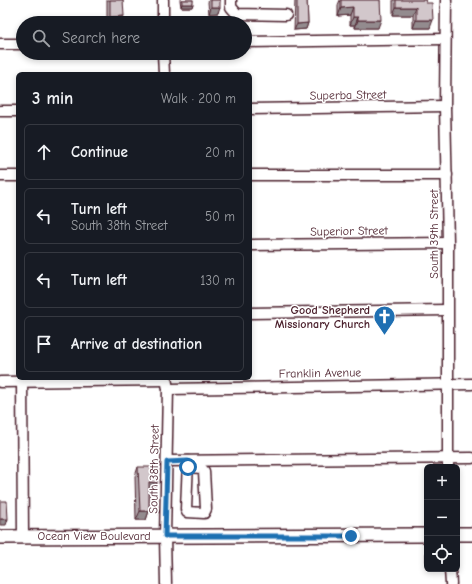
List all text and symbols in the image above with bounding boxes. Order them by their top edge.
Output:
search box [16,16,252,60]
icon: search [30,27,52,49]
text: Search here [62,29,140,47]
street label: Superba Street [310,87,387,103]
text: 3 min [32,89,73,108]
text: Walk · 200 m [161,91,236,106]
icon: ahead [33,141,55,163]
text: Continue [71,143,128,161]
text: 20 m [205,145,235,160]
street label: South 39th Street [427,189,441,279]
text: Turn left [71,200,127,218]
icon: left [33,205,55,227]
text: 50 m [205,209,235,224]
text: South 38th Street [71,218,168,233]
street label: Superior Street [310,223,389,239]
icon: left [33,269,55,291]
text: Turn left [71,271,127,289]
text: 130 m [200,273,235,288]
place label: Good Shepherd Missionary Church [275,303,370,331]
church icon: Good Shepherd Missionary Church [372,304,398,337]
icon: arrive [33,333,55,355]
text: Arrive at destination [71,335,202,353]
street label: Franklin Avenue [279,365,361,381]
street label: South 38th Street [146,424,162,514]
route start [179,458,197,476]
map controls [424,464,460,572]
button: + [424,464,460,500]
button: − [424,500,460,536]
route end [342,527,360,545]
street label: Ocean View Boulevard [38,529,151,543]
button: locate [424,536,460,572]

